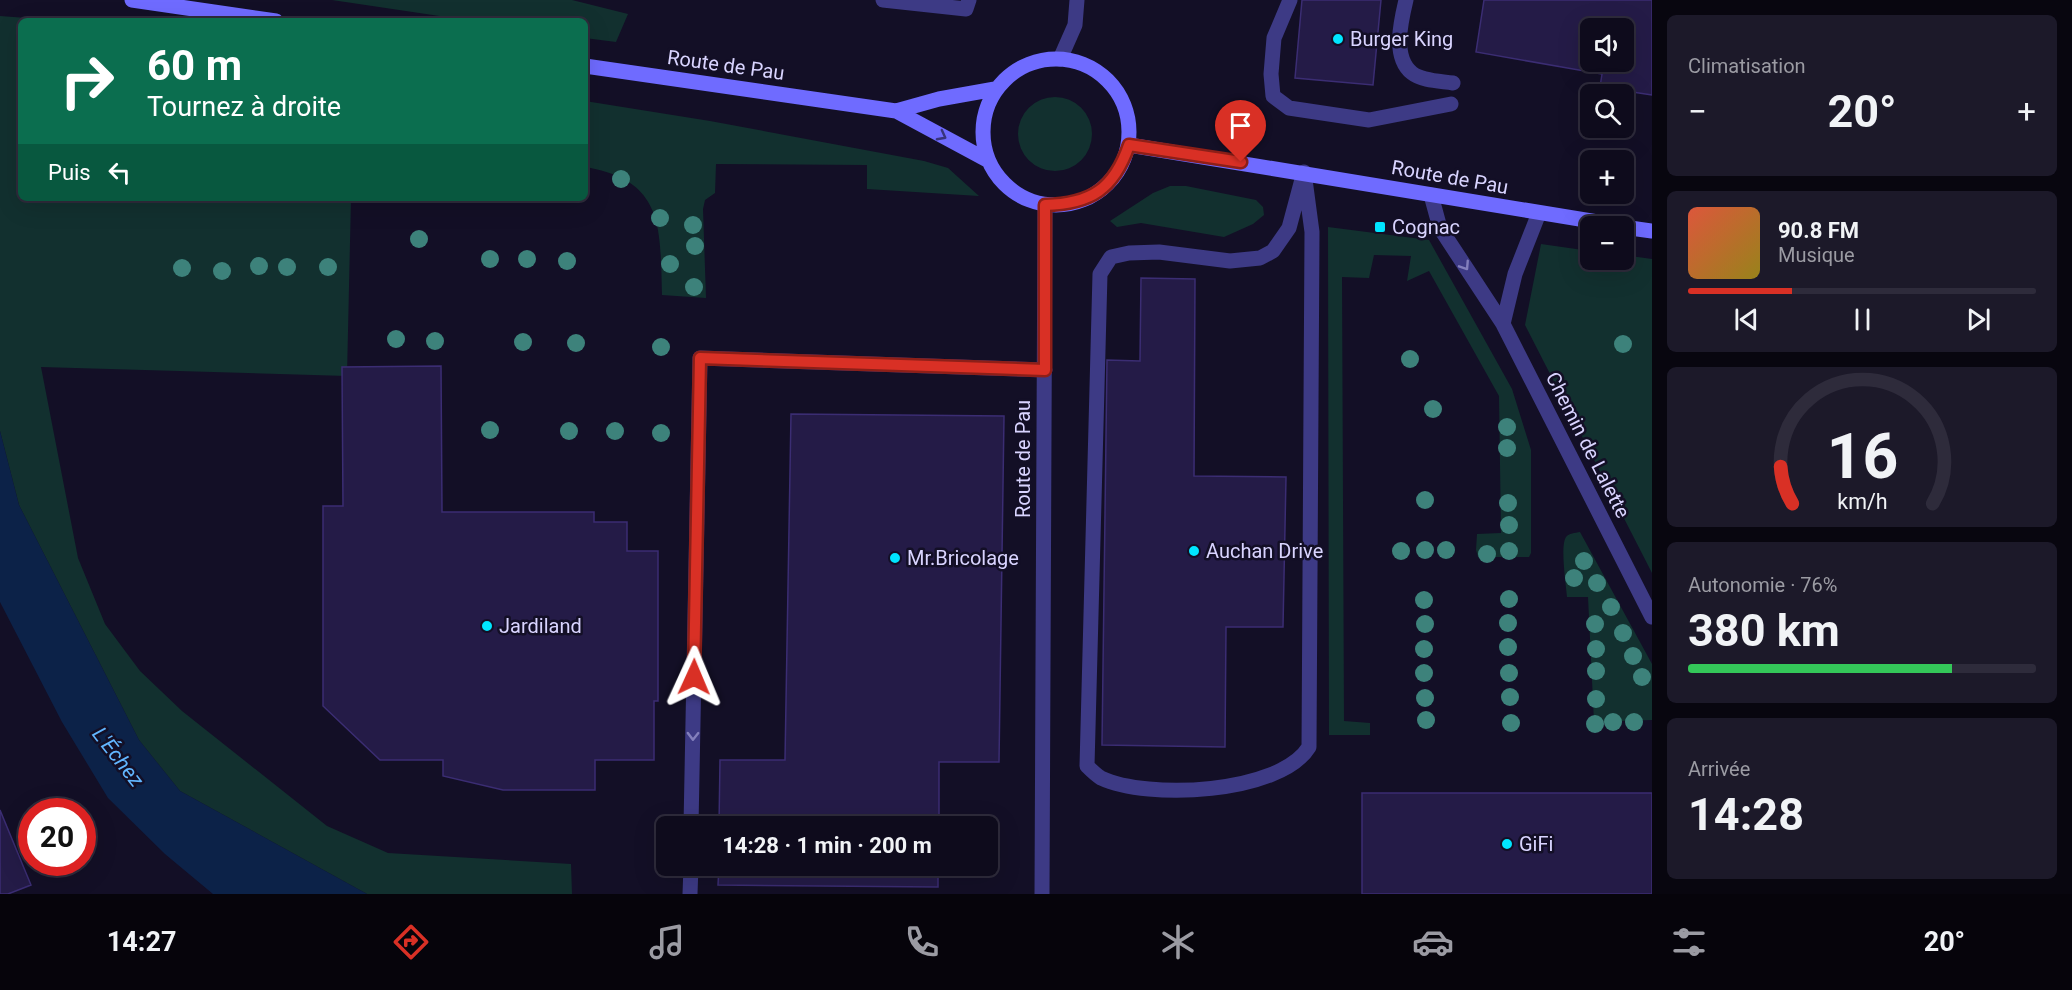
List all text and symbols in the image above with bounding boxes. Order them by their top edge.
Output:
map controls [1580,18,1634,270]
button: sound [1580,18,1634,72]
place label: Burger King [1350,27,1453,51]
marker: Burger King [1331,32,1345,46]
text: 60 m [147,41,242,90]
icon: right [48,42,126,120]
street label: Route de Pau [666,45,786,85]
text: Climatisation [1688,54,1806,78]
button: search [1580,84,1634,138]
text: 20° [1827,85,1897,138]
text: Tournez à droite [147,91,341,123]
text: − [1688,92,1707,131]
text: + [2017,92,2036,131]
pin [1215,100,1266,162]
icon: arrive [1224,109,1257,142]
one-way arrow [935,129,946,140]
button: + [1580,150,1634,204]
street label: Route de Pau [1390,155,1510,199]
icon: left [103,156,136,189]
text: Puis [48,160,91,185]
place label: Cognac [1392,215,1460,239]
button: − [1580,216,1634,270]
text: 90.8 FM [1778,218,1859,243]
marker: Cognac [1373,220,1387,234]
text: Musique [1778,243,1855,267]
one-way arrow [1457,260,1468,271]
icon: previous [1730,303,1763,336]
icon: pause [1846,303,1879,336]
icon: next [1962,303,1995,336]
street label: Chemin de Lalette [1541,368,1635,522]
street label: Route de Pau [1011,400,1035,518]
text: 16 [1826,420,1898,493]
text: km/h [1837,489,1887,514]
place label: Auchan Drive [1206,539,1323,563]
marker: Auchan Drive [1187,544,1201,558]
place label: Mr.Bricolage [907,546,1019,570]
marker: Mr.Bricolage [888,551,902,565]
text: Autonomie · 76% [1688,573,1837,597]
text: 380 km [1688,604,1840,657]
place label: Jardiland [499,614,582,638]
marker: Jardiland [480,619,494,633]
position arrow [662,645,726,709]
water label: L'Échez [87,723,149,791]
one-way arrow [687,731,699,740]
text: Arrivée [1688,757,1750,781]
text: 14:28 [1688,788,1804,841]
speed limit sign: 20 [18,798,96,876]
place label: GiFi [1519,832,1553,856]
text: 14:28 · 1 min · 200 m [722,833,932,858]
marker: GiFi [1500,837,1514,851]
icon: directions [390,921,432,963]
icon: music [646,921,688,963]
icon: phone [901,921,943,963]
icon: climate [1157,921,1199,963]
icon: car [1412,921,1454,963]
icon: filters [1668,921,1710,963]
text: 14:27 [107,926,176,958]
text: 20° [1924,926,1965,958]

